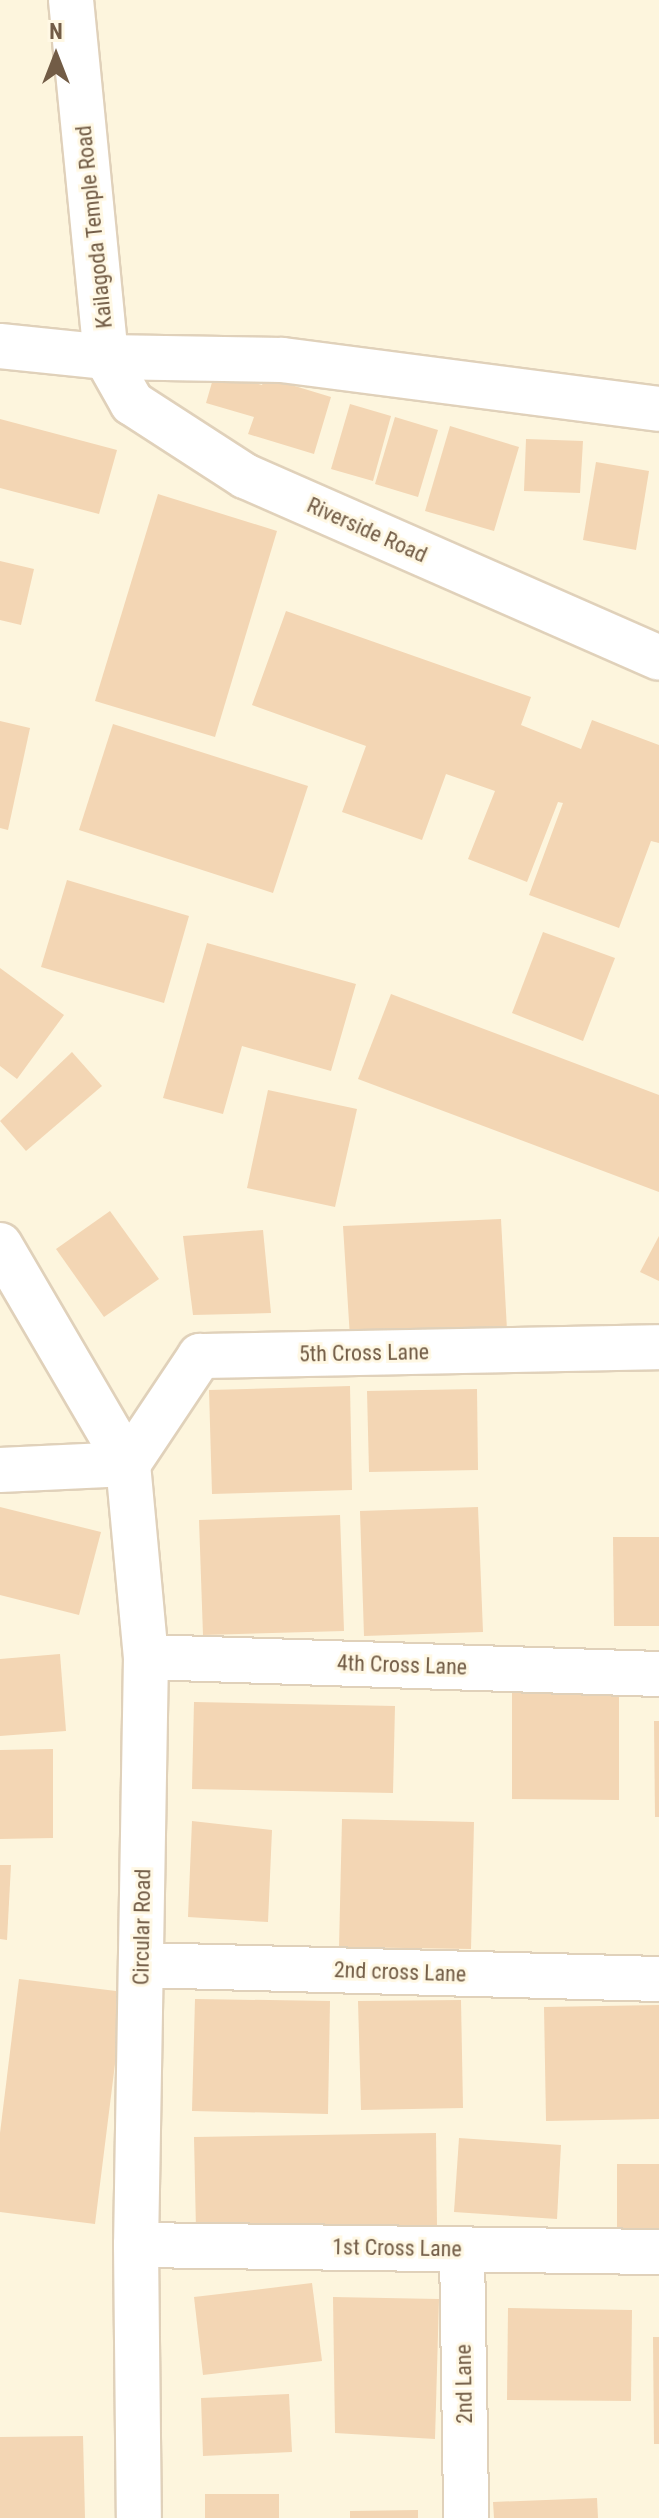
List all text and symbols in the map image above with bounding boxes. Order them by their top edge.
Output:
north arrow [16,16,96,96]
text: N [49,19,63,44]
street label: Kailagoda Temple Road [70,124,118,330]
street label: Riverside Road [303,492,431,568]
street label: 5th Cross Lane [299,1339,429,1367]
street label: 4th Cross Lane [337,1650,467,1680]
street label: Circular Road [128,1869,156,1985]
street label: 2nd cross Lane [333,1957,467,1987]
street label: 1st Cross Lane [332,2234,462,2262]
street label: 2nd Lane [450,2344,478,2424]

